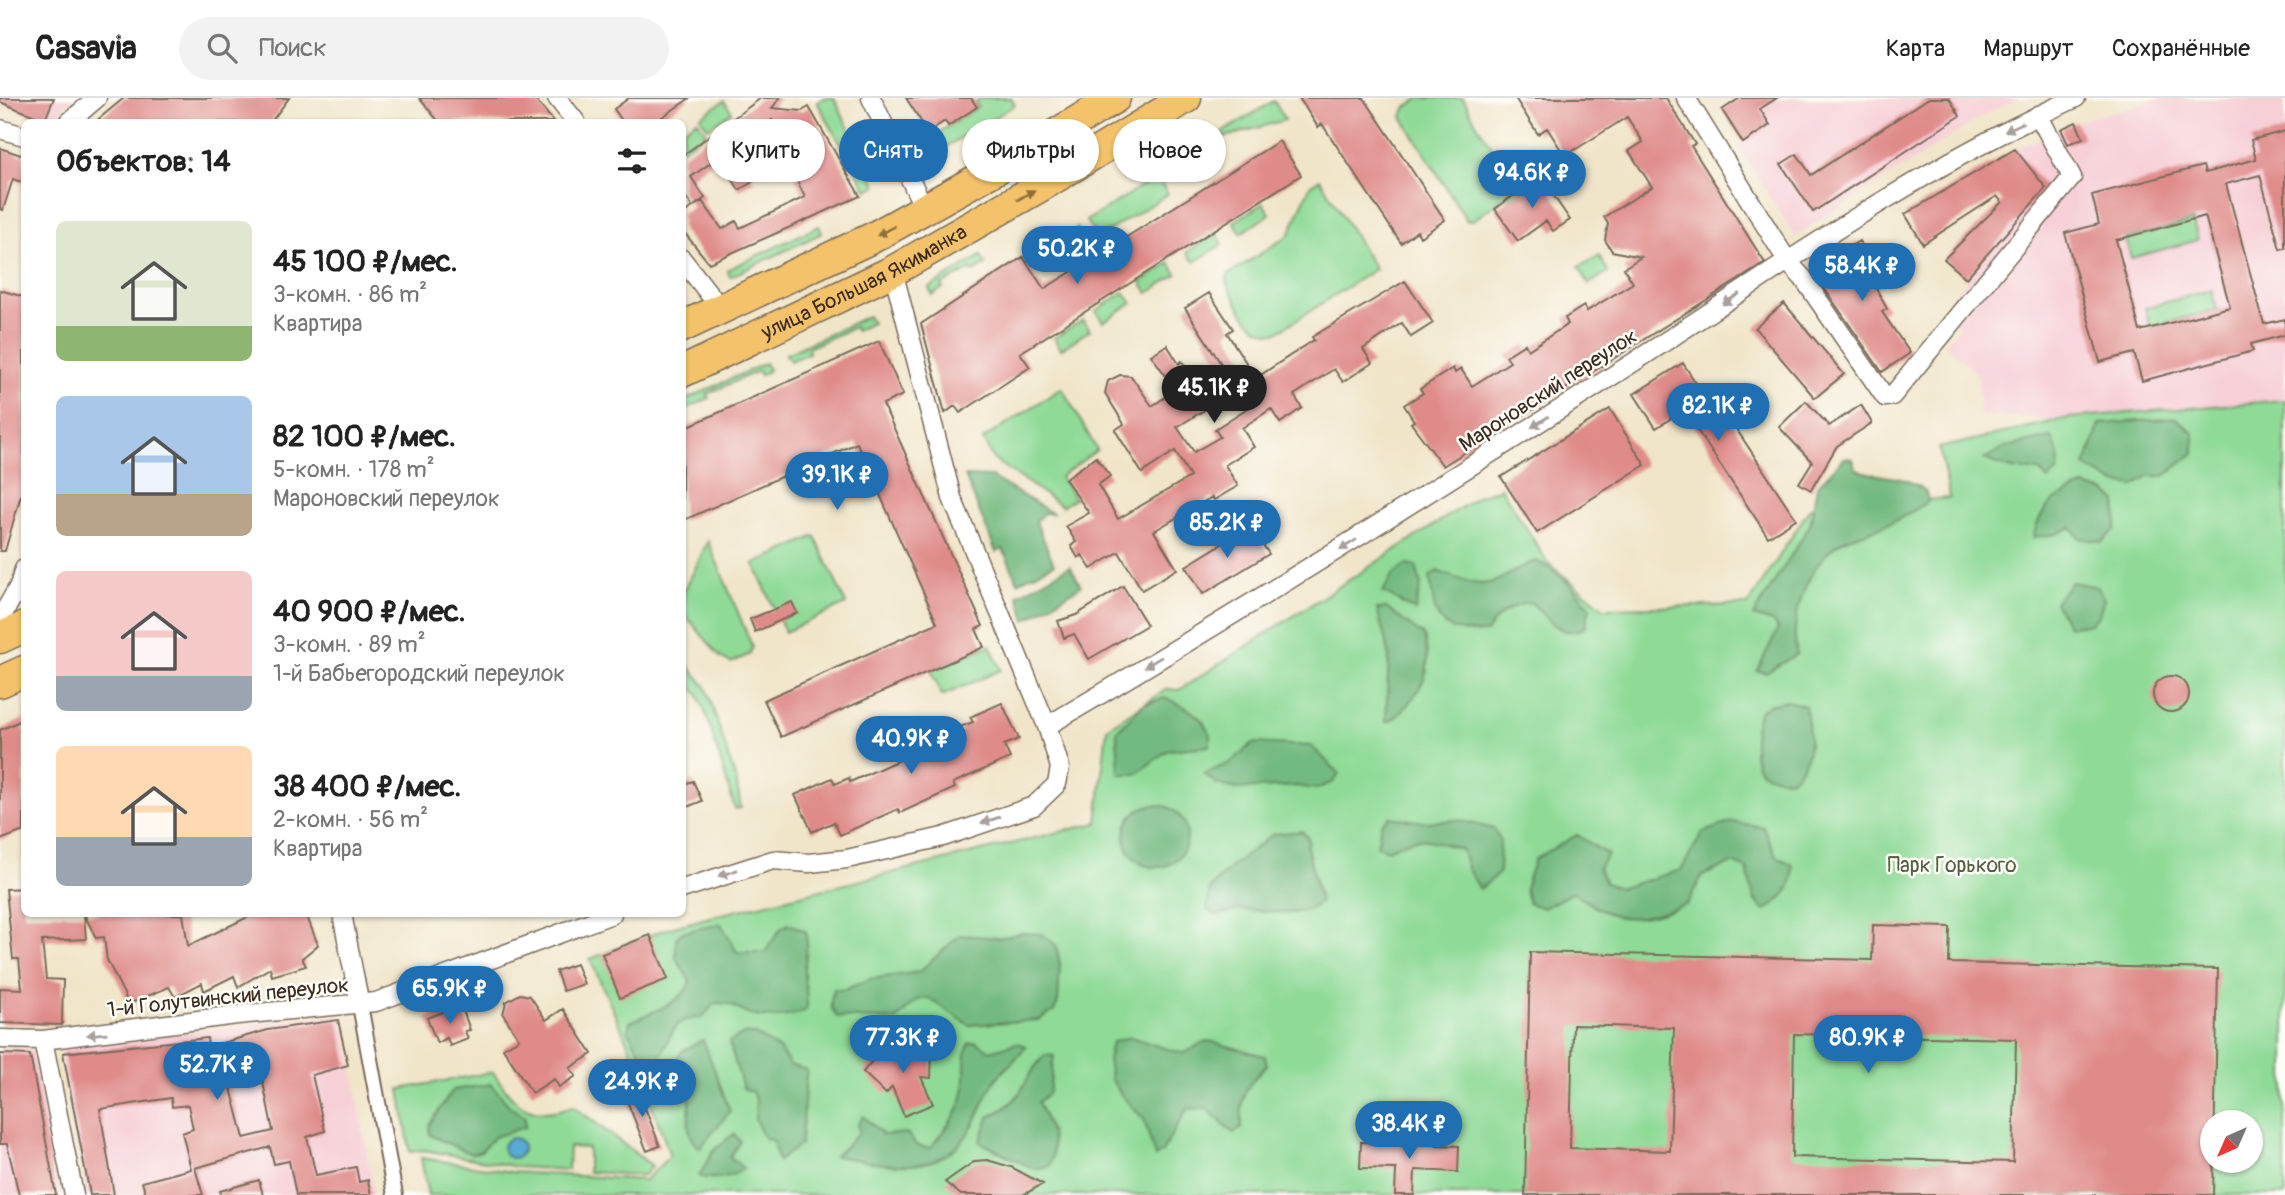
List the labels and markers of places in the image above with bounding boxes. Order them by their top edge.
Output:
pin: 94.6K ₽ [1467,150,1597,210]
pin: 50.2K ₽ [1012,226,1142,286]
pin: 58.4K ₽ [1797,244,1927,303]
pin: 45.1K ₽ [1149,366,1279,425]
pin: 82.1K ₽ [1653,384,1783,443]
pin: 39.1K ₽ [772,452,902,512]
pin: 85.2K ₽ [1162,500,1292,560]
pin: 40.9K ₽ [846,716,976,776]
pin: 65.9K ₽ [385,967,515,1026]
pin: 77.3K ₽ [838,1016,968,1075]
pin: 80.9K ₽ [1803,1016,1933,1075]
pin: 52.7K ₽ [152,1042,282,1102]
pin: 24.9K ₽ [577,1060,707,1119]
pin: 38.4K ₽ [1344,1102,1474,1161]

